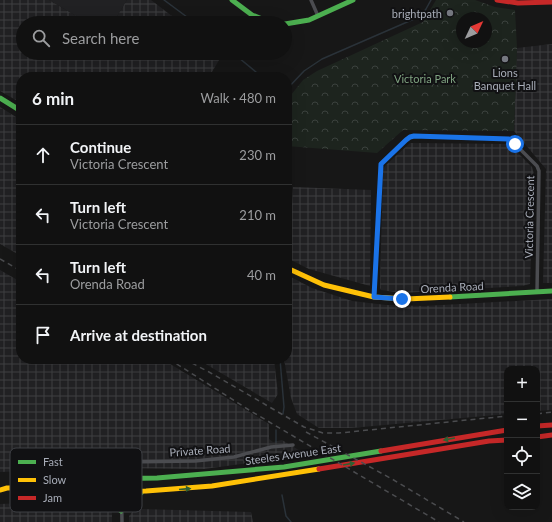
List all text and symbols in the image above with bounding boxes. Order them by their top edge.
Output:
place label: brightpath [392,7,442,20]
marker: brightpath [445,8,455,18]
north arrow [456,12,492,48]
search box [16,16,292,60]
icon: search [30,27,52,49]
text: Search here [62,29,139,47]
marker: Lions Banquet Hall [500,54,510,64]
place label: Lions Banquet Hall [474,66,536,92]
park label: Victoria Park [394,72,456,85]
text: 6 min [32,88,74,109]
text: Walk · 480 m [200,90,276,106]
route start [506,135,524,153]
text: Continue [70,138,131,156]
icon: ahead [32,144,54,166]
text: 230 m [239,147,276,163]
text: Victoria Crescent [70,156,168,172]
street label: Victoria Crescent [522,175,536,259]
text: Turn left [70,198,126,216]
icon: left [32,204,54,226]
text: 210 m [239,207,276,223]
text: Victoria Crescent [70,216,168,232]
text: Turn left [70,258,126,276]
icon: left [32,264,54,286]
text: 40 m [247,267,276,283]
text: Orenda Road [70,276,145,292]
street label: Orenda Road [420,279,484,295]
route end [393,290,411,308]
icon: arrive [32,324,54,346]
text: Arrive at destination [70,326,207,344]
map controls [504,366,540,510]
button: + [504,366,540,402]
button: − [504,402,540,438]
one-way arrow [443,436,455,442]
button: locate [504,438,540,474]
street label: Private Road [169,441,231,459]
street label: Steeles Avenue East [244,441,342,467]
legend [10,448,142,512]
text: Fast [43,455,63,468]
one-way arrow [342,461,355,467]
text: Slow [43,473,67,486]
button: layers [504,474,540,510]
one-way arrow [179,485,191,492]
text: Jam [43,491,62,504]

